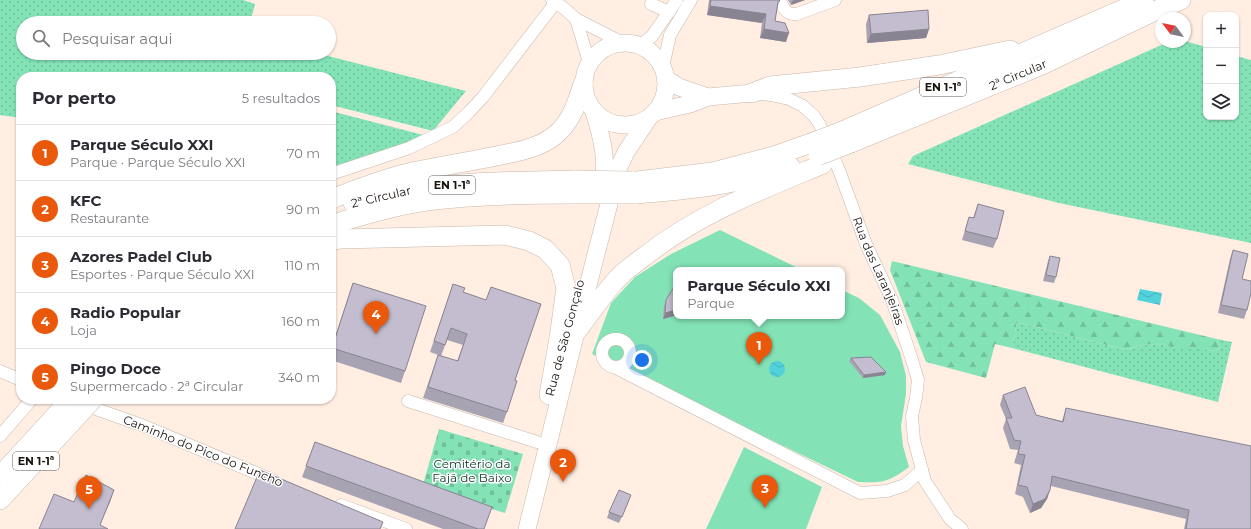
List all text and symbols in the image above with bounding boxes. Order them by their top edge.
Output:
north arrow [1155,12,1191,48]
map controls [1203,12,1239,120]
button: + [1203,12,1239,48]
search box [16,16,336,60]
icon: search [30,27,52,49]
text: Pesquisar aqui [62,29,173,48]
button: − [1203,48,1239,84]
street label: 2ª Circular [987,56,1049,93]
road number: EN 1-1ª [920,78,966,96]
button: layers [1203,84,1239,120]
text: Por perto [32,88,116,108]
text: 5 resultados [242,90,320,106]
text: Parque Século XXI [70,135,213,154]
text: 1 [42,145,48,161]
text: 70 m [287,145,320,161]
text: Parque · Parque Século XXI [70,154,245,170]
road number: EN 1-1ª [429,176,475,194]
street label: 2ª Circular [349,182,413,211]
text: KFC [70,191,101,210]
text: 2 [41,201,49,217]
text: 90 m [286,201,320,217]
text: Restaurante [70,210,149,226]
street label: Rua das Laranjeiras [850,215,908,327]
text: Azores Padel Club [70,247,212,266]
text: 3 [41,257,49,273]
text: 110 m [285,257,320,273]
text: Esportes · Parque Século XXI [70,266,255,282]
popup [673,267,845,319]
text: Parque Século XXI [687,276,831,295]
street label: Rua de São Gonçalo [542,278,587,398]
text: Parque [687,295,735,311]
pin: 4 [363,301,389,334]
text: Radio Popular [70,303,181,322]
text: 4 [41,313,49,329]
text: 160 m [282,313,320,329]
text: Loja [70,322,97,338]
pin: 1 [746,332,772,365]
your location [632,350,652,370]
text: Pingo Doce [70,359,161,378]
text: 5 [41,369,49,385]
text: 340 m [278,369,320,385]
text: Supermercado · 2ª Circular [70,378,243,394]
street label: Caminho do Pico do Funcho [121,412,285,490]
pin: 2 [550,449,576,482]
road number: EN 1-1ª [13,452,59,470]
park label: Cemitério da Fajã de Baixo [432,456,512,485]
pin: 3 [752,475,778,508]
pin: 5 [76,476,102,509]

